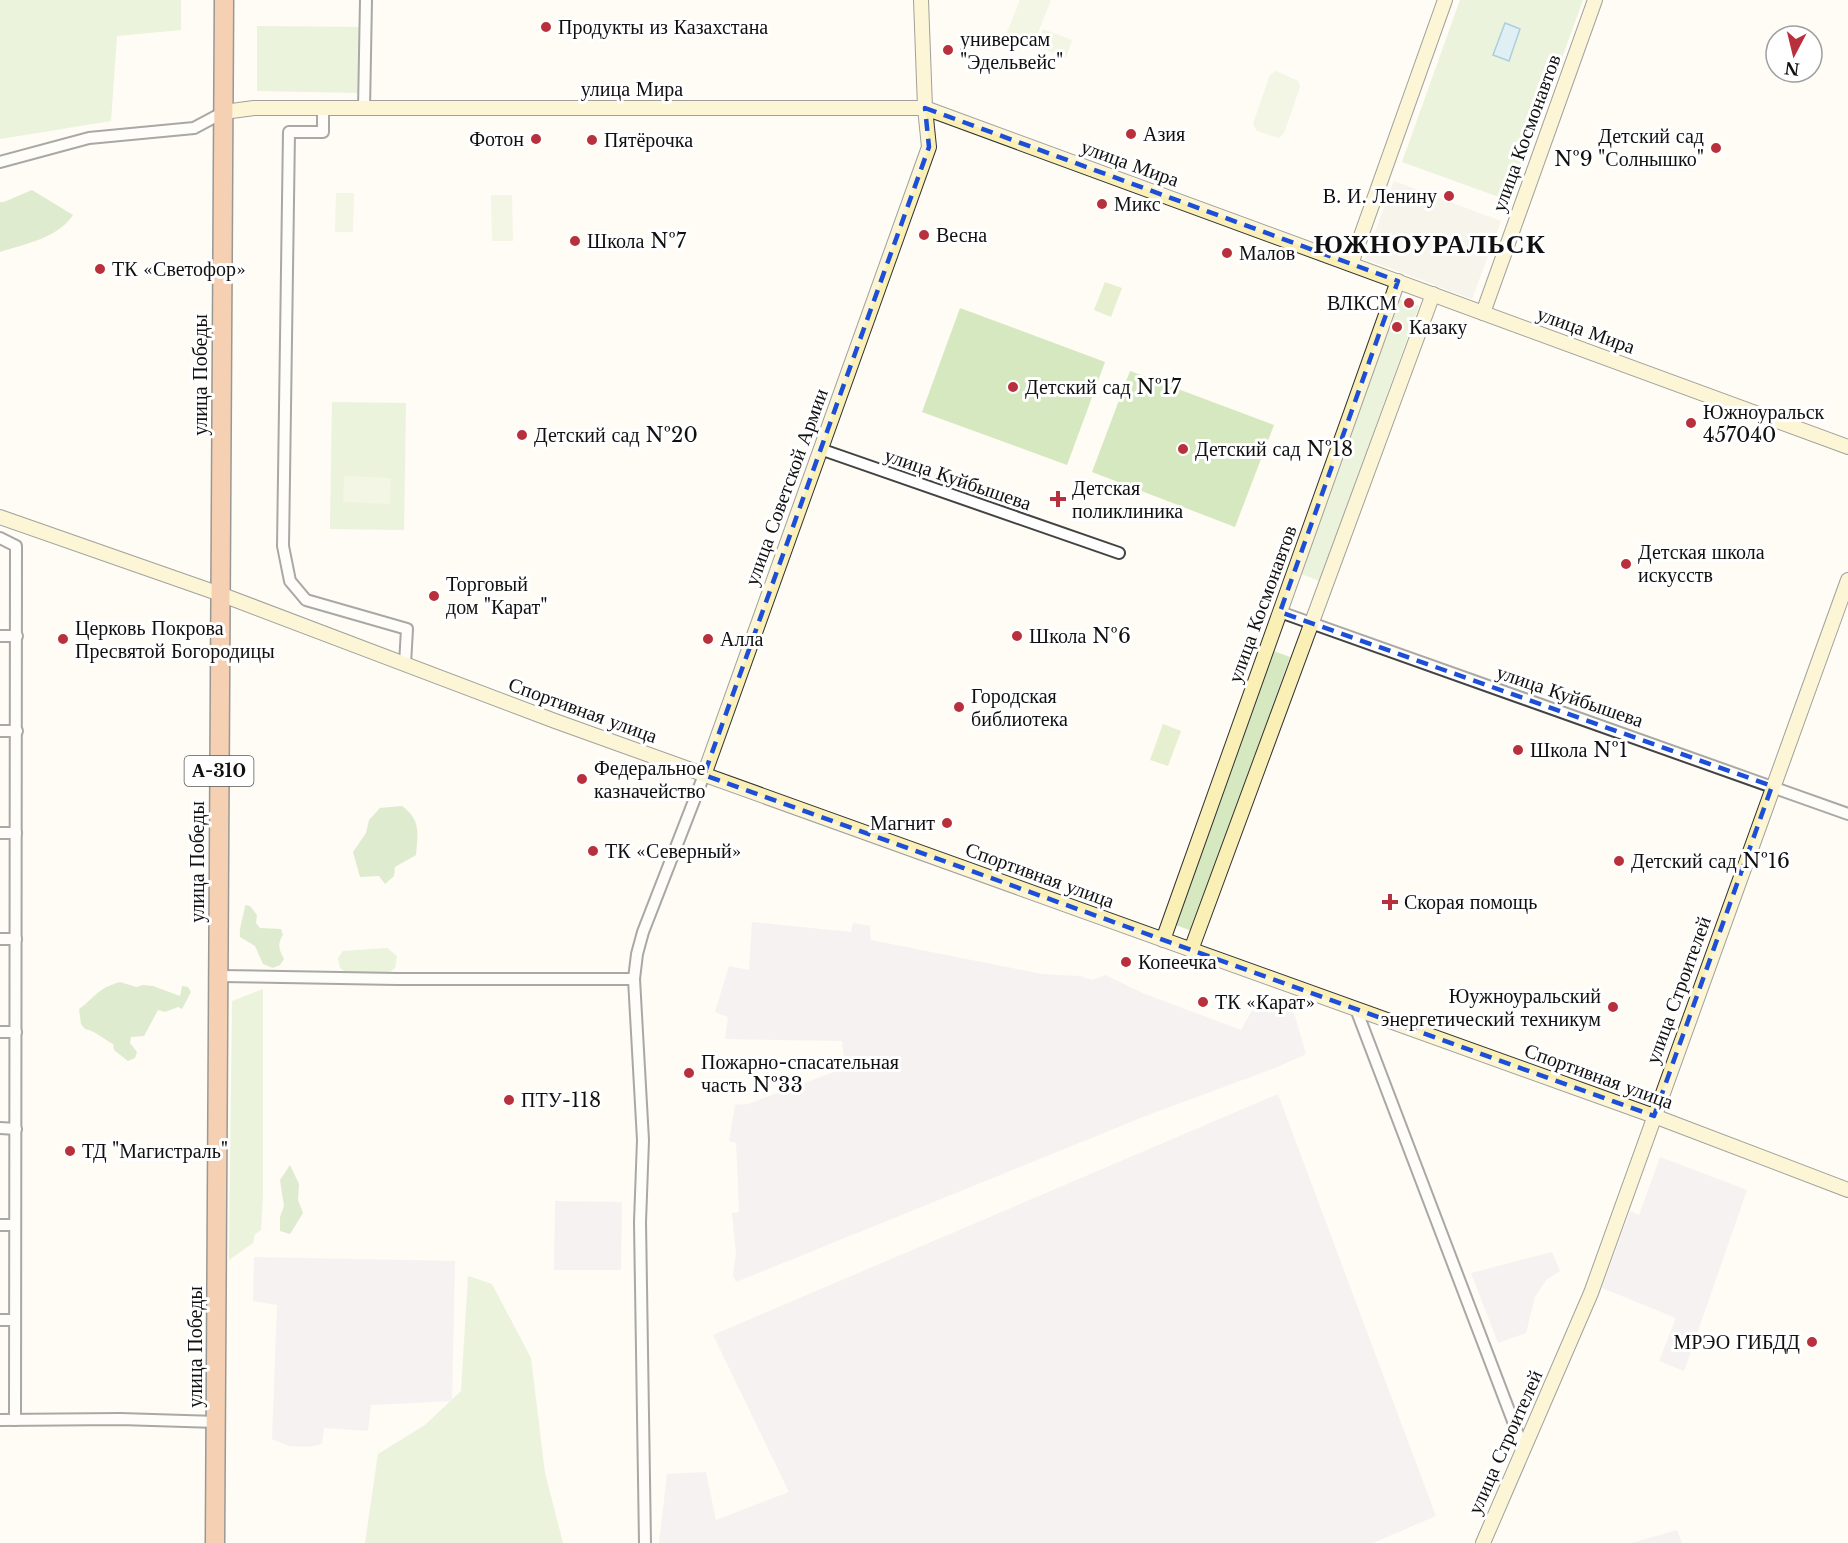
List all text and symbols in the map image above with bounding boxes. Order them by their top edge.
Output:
place label: Продукты из Казахстана [558,15,768,39]
marker: Продукты из Казахстана [539,20,553,34]
north arrow [1764,24,1824,84]
place label: универсам "Эдельвейс" [960,27,1063,74]
marker: универсам "Эдельвейс" [941,43,955,57]
street label: улица Космонавтов [1486,51,1566,215]
text: N [1783,58,1801,80]
street label: улица Мира [581,77,683,101]
place label: Азия [1143,122,1185,146]
place label: Детский сад №9 "Солнышко" [1554,124,1704,171]
place label: Фотон [469,127,524,151]
marker: Азия [1124,127,1138,141]
place label: Пятёрочка [604,128,693,152]
marker: Фотон [529,132,543,146]
marker: Пятёрочка [585,133,599,147]
street label: улица Мира [1078,134,1182,192]
marker: Детский сад №9 "Солнышко" [1709,141,1723,155]
place label: В. И. Ленину [1323,184,1437,208]
marker: В. И. Ленину [1442,189,1456,203]
place label: Микс [1114,192,1161,216]
marker: Микс [1095,197,1109,211]
place label: Весна [936,223,987,247]
marker: Весна [917,228,931,242]
district label: ЮЖНОУРАЛЬСК [1314,228,1546,260]
place label: Школа №7 [587,229,687,253]
marker: Школа №7 [568,234,582,248]
place label: Малов [1239,241,1295,265]
marker: Малов [1220,246,1234,260]
place label: ТК «Светофор» [112,257,246,281]
marker: ТК «Светофор» [93,262,107,276]
place label: ВЛКСМ [1327,291,1397,315]
marker: ВЛКСМ [1402,296,1416,310]
street label: улица Мира [1534,301,1638,359]
street label: улица Победы [188,314,212,436]
place label: Казаку [1409,315,1467,339]
marker: Казаку [1390,320,1404,334]
place label: Детский сад №17 [1025,375,1182,399]
marker: Детский сад №17 [1006,380,1020,394]
street label: улица Советской Армии [739,385,833,589]
place label: Южноуральск 457040 [1703,400,1825,447]
marker: Южноуральск 457040 [1684,416,1698,430]
place label: Детский сад №20 [534,423,698,447]
marker: Детский сад №20 [515,428,529,442]
place label: Детский сад №18 [1195,437,1353,461]
marker: Детский сад №18 [1176,442,1190,456]
street label: улица Куйбышева [881,443,1035,515]
place label: Детская поликлиника [1072,476,1183,523]
marker: Детская поликлиника [1049,490,1067,508]
street label: улица Космонавтов [1222,522,1302,686]
place label: Детская школа искусств [1638,540,1765,587]
marker: Детская школа искусств [1619,557,1633,571]
place label: Торговый дом "Карат" [446,572,548,619]
marker: Торговый дом "Карат" [427,589,441,603]
place label: Церковь Покрова Пресвятой Богородицы [75,616,275,663]
place label: Школа №6 [1029,624,1131,648]
place label: Алла [720,627,763,651]
marker: Школа №6 [1010,629,1024,643]
marker: Церковь Покрова Пресвятой Богородицы [56,632,70,646]
marker: Алла [701,632,715,646]
street label: улица Куйбышева [1493,660,1647,732]
street label: Спортивная улица [505,672,661,748]
place label: Городская библиотека [971,684,1068,731]
marker: Городская библиотека [952,700,966,714]
place label: Школа №1 [1530,738,1628,762]
marker: Школа №1 [1511,743,1525,757]
road number: А-310 [184,756,254,786]
place label: Федеральное казначейство [594,756,706,803]
marker: Федеральное казначейство [575,772,589,786]
street label: улица Победы [185,801,209,923]
place label: Магнит [870,811,935,835]
marker: Магнит [940,816,954,830]
street label: Спортивная улица [962,837,1118,913]
place label: ТК «Северный» [605,839,741,863]
marker: ТК «Северный» [586,844,600,858]
place label: Детский сад №16 [1631,849,1790,873]
marker: Детский сад №16 [1612,854,1626,868]
place label: Скорая помощь [1404,890,1537,914]
marker: Скорая помощь [1381,893,1399,911]
street label: улица Строителей [1640,913,1716,1067]
place label: Копеечка [1138,950,1217,974]
marker: Копеечка [1119,955,1133,969]
place label: Юужноуральский энергетический техникум [1381,984,1601,1031]
place label: ТК «Карат» [1215,990,1315,1014]
marker: ТК «Карат» [1196,995,1210,1009]
marker: Юужноуральский энергетический техникум [1606,1000,1620,1014]
street label: Спортивная улица [1521,1038,1677,1114]
place label: Пожарно-спасательная часть №33 [701,1050,899,1097]
marker: Пожарно-спасательная часть №33 [682,1066,696,1080]
place label: ПТУ-118 [521,1088,601,1112]
marker: ПТУ-118 [502,1093,516,1107]
place label: ТД "Магистраль" [82,1139,228,1163]
marker: ТД "Магистраль" [63,1144,77,1158]
street label: улица Победы [183,1286,207,1408]
place label: МРЭО ГИБДД [1673,1330,1800,1354]
marker: МРЭО ГИБДД [1805,1335,1819,1349]
street label: улица Строителей [1462,1366,1548,1518]

